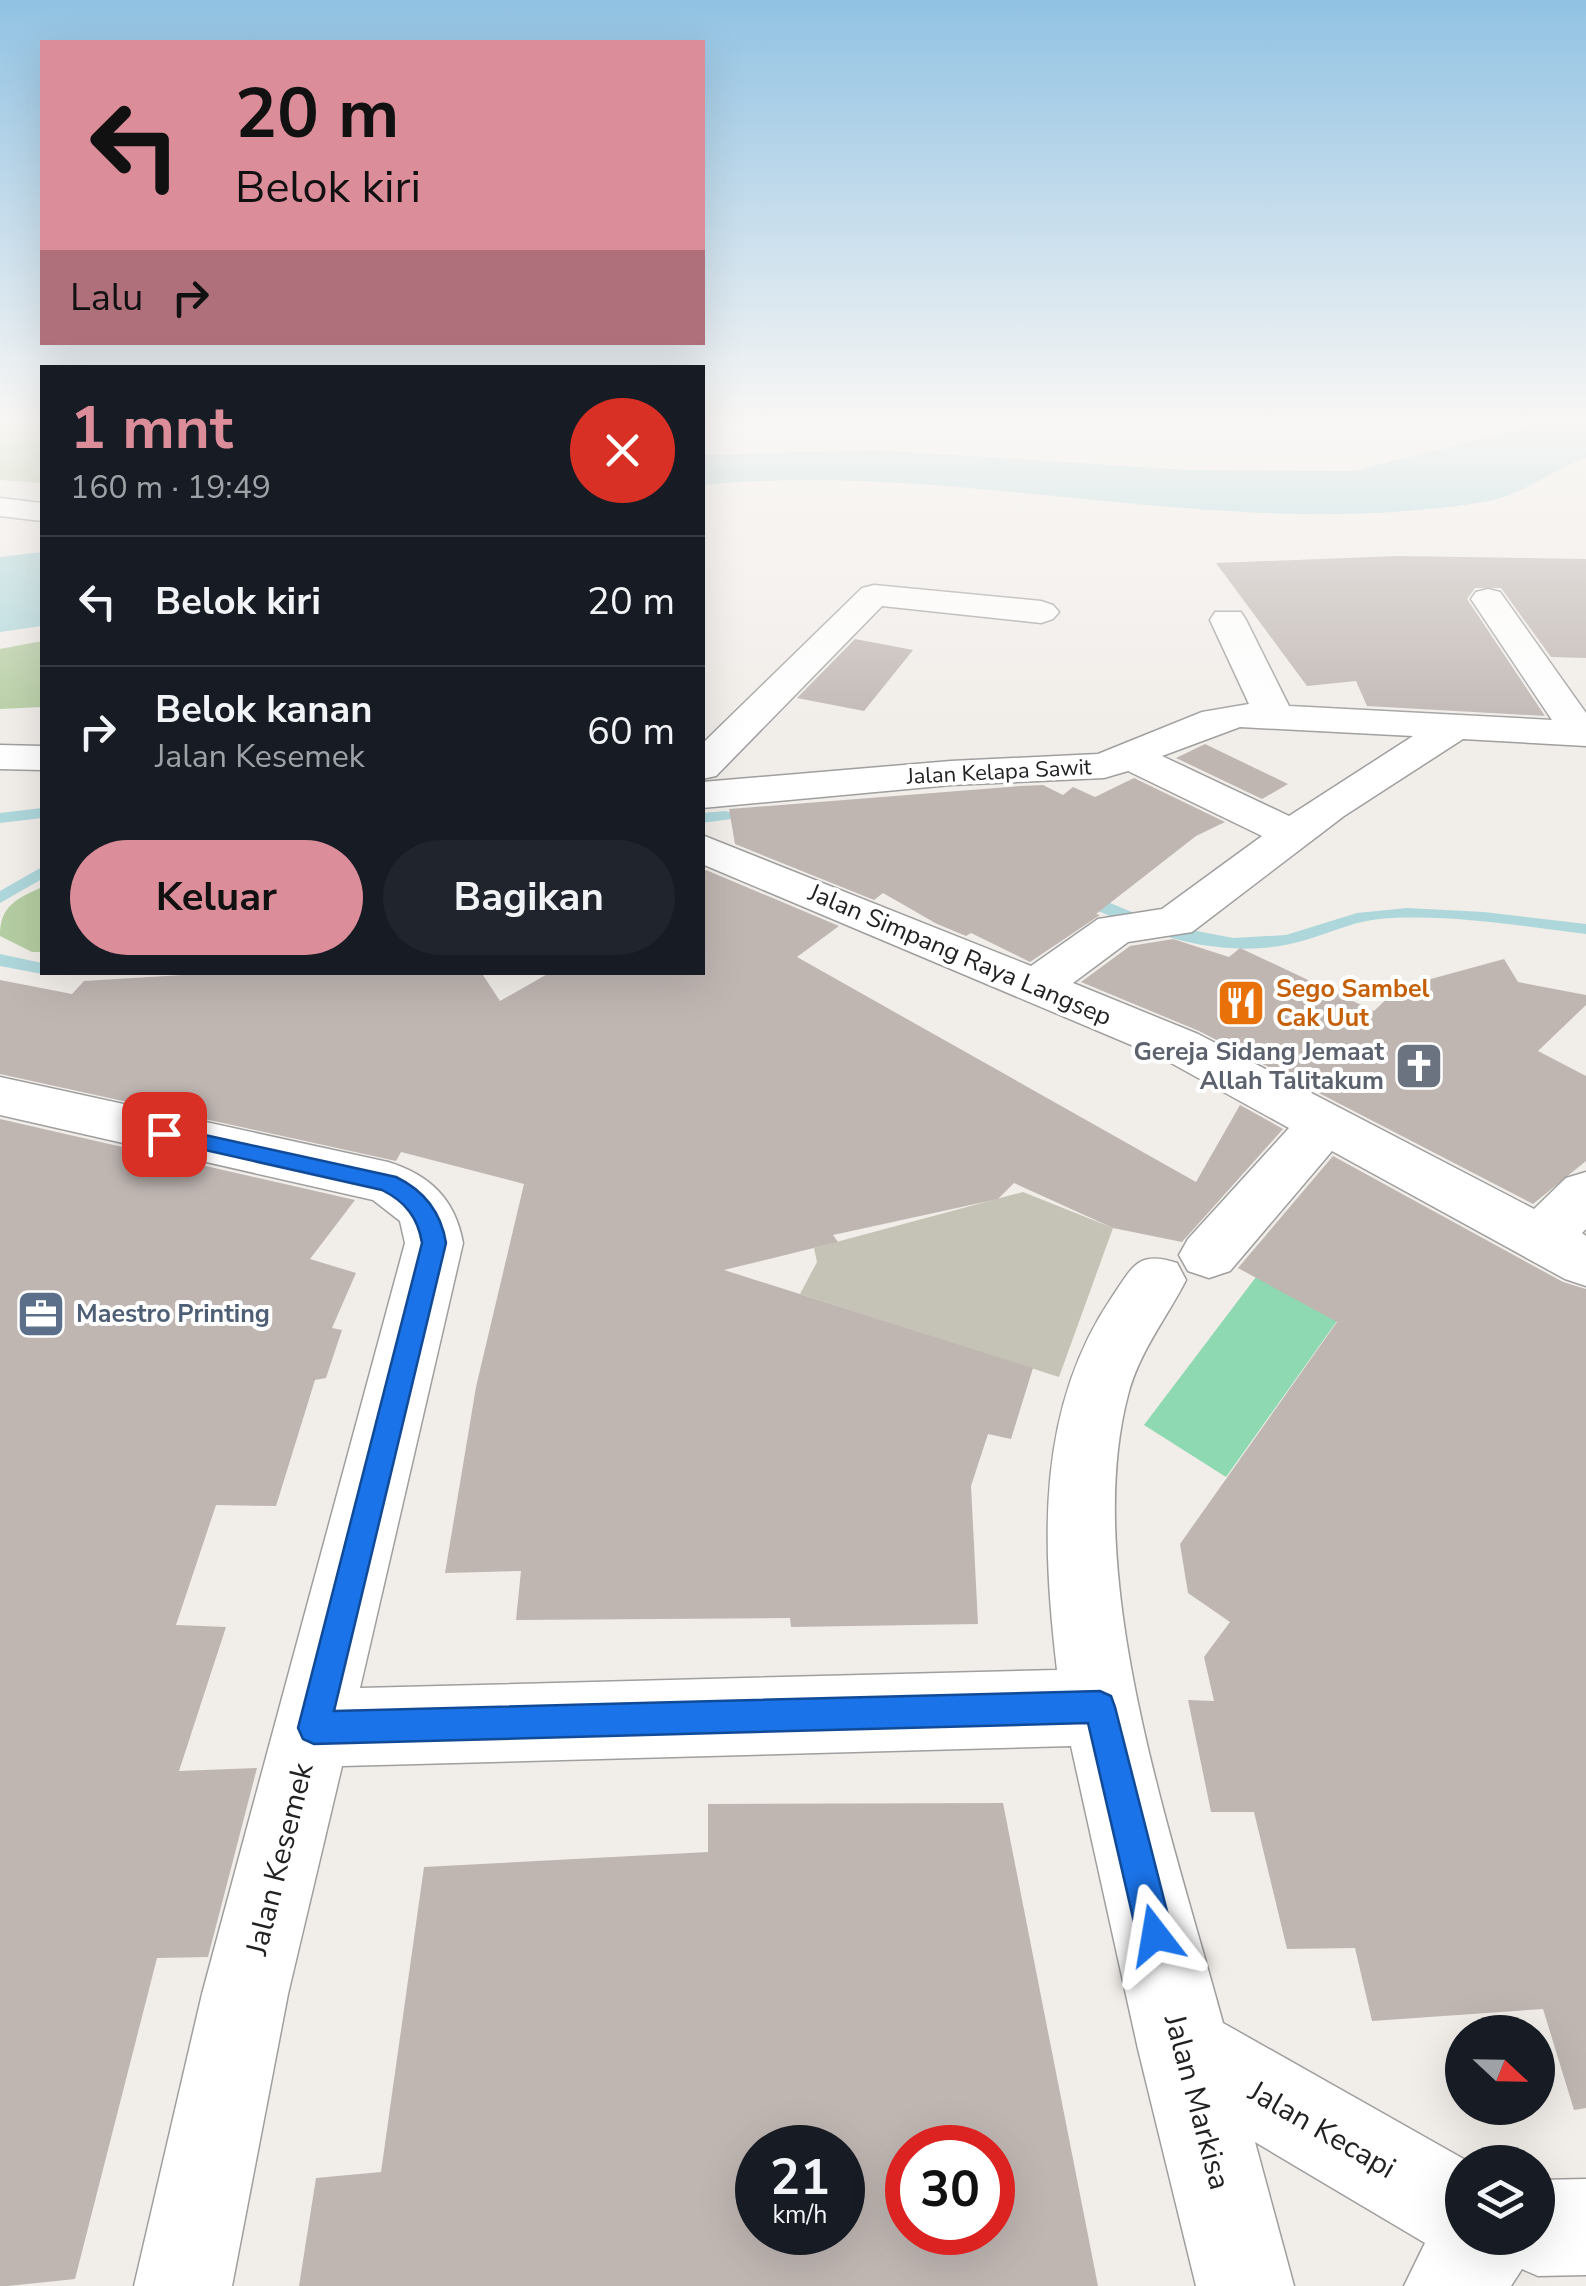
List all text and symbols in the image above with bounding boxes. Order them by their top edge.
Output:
text: 20 m [235,66,399,162]
icon: left [70,80,200,210]
text: Belok kiri [235,157,421,218]
icon: right [163,270,218,325]
text: Lalu [70,272,143,323]
text: 1 mnt [70,387,233,469]
button: close [570,398,675,503]
text: 160 m · 19:49 [70,466,271,509]
icon: left [70,574,125,629]
text: Belok kiri [155,576,321,627]
text: 20 m [587,576,675,627]
text: Belok kanan [155,684,372,735]
icon: right [70,704,125,759]
text: 60 m [587,706,675,757]
text: Jalan Kesemek [155,735,365,778]
street label: Jalan Kelapa Sawit [905,752,1092,792]
button: Keluar [70,840,363,955]
button: Bagikan [383,840,675,955]
street label: Jalan Simpang Raya Langsep [802,875,1117,1034]
place label: Sego Sambel Cak Uut [1276,972,1430,1035]
restaurant icon: Sego Sambel Cak Uut [1215,977,1267,1029]
place label: Gereja Sidang Jemaat Allah Talitakum [1133,1035,1384,1098]
church icon: Gereja Sidang Jemaat Allah Talitakum [1393,1040,1445,1092]
pin [122,1092,207,1177]
icon: arrive [137,1107,192,1162]
office icon: Maestro Printing [15,1288,67,1340]
place label: Maestro Printing [76,1297,270,1331]
street label: Jalan Kesemek [236,1758,324,1960]
position arrow [1103,1883,1207,1987]
street label: Jalan Markisa [1154,2009,1240,2194]
north arrow [1445,2015,1555,2125]
map controls [1445,2015,1555,2255]
street label: Jalan Kecapi [1240,2071,1403,2189]
speed limit sign: 30 [885,2125,1015,2255]
text: 21 [770,2143,830,2212]
button: layers [1445,2145,1555,2255]
text: km/h [772,2198,828,2232]

